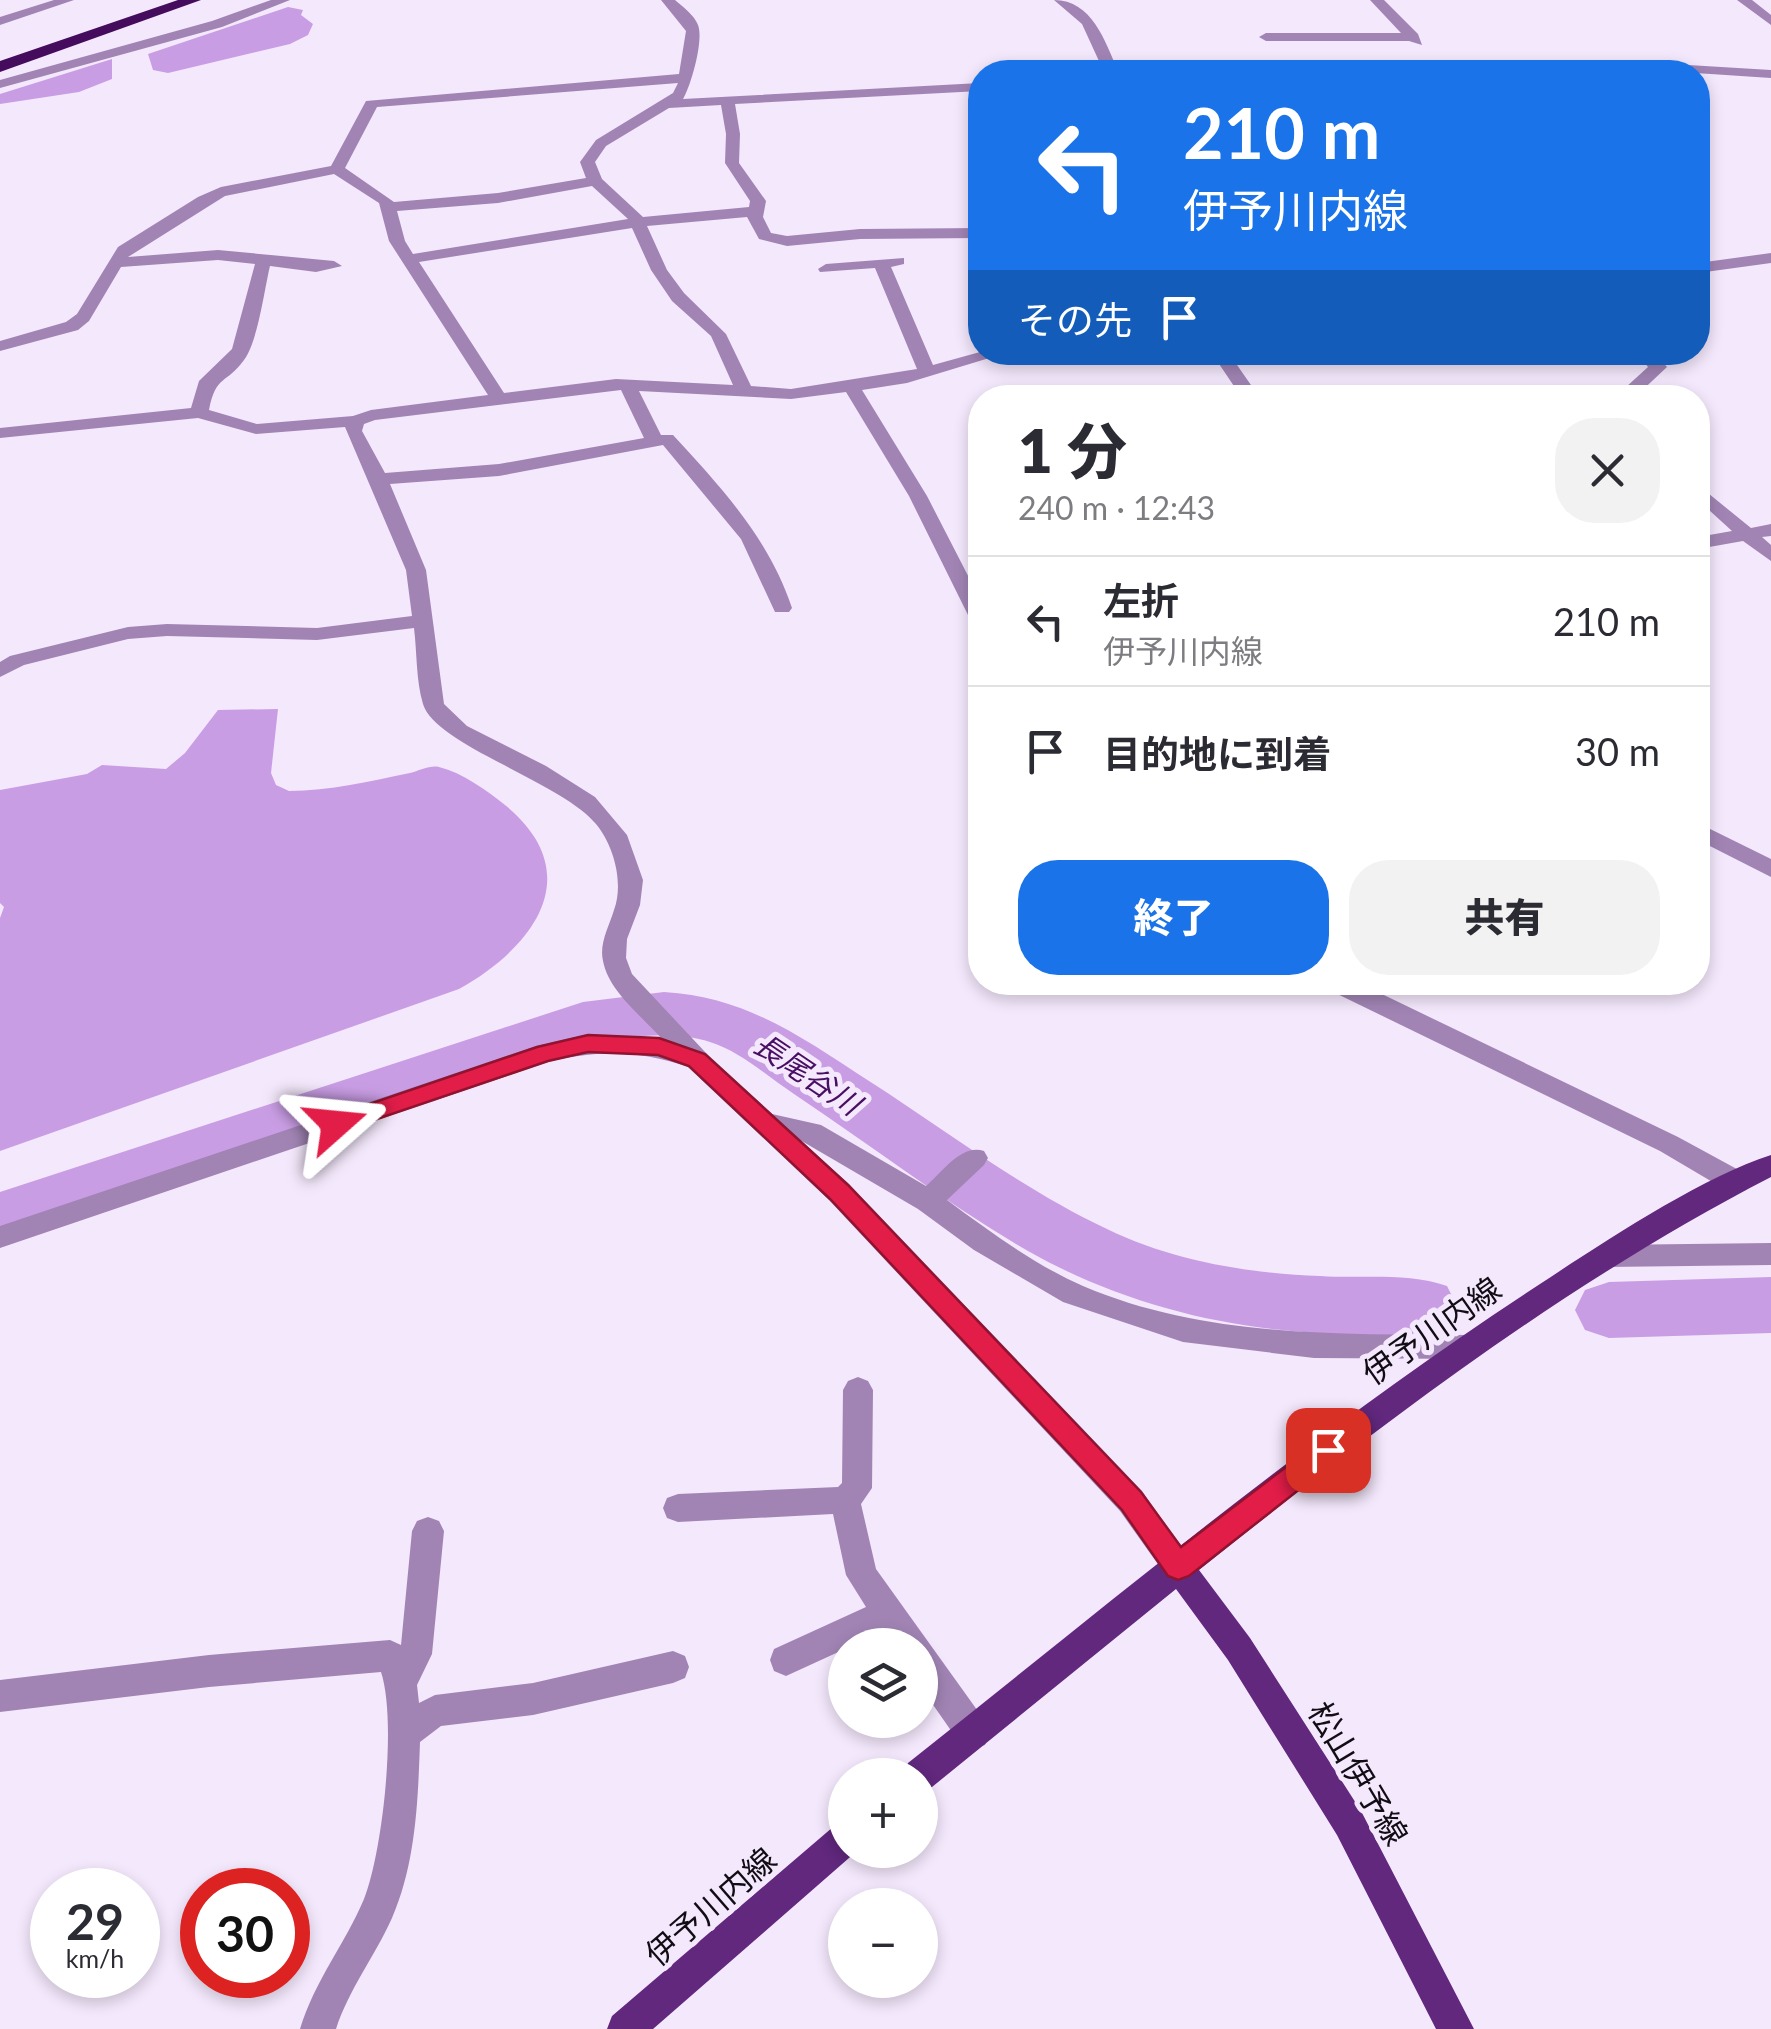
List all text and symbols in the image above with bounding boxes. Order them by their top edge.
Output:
text: 210 m [1183,90,1380,174]
icon: left [1018,100,1148,230]
text: 伊予川内線 [1183,183,1408,237]
icon: arrive [1152,290,1207,345]
text: その先 [1018,296,1132,342]
text: 1 分 [1018,414,1127,486]
button: close [1555,418,1660,523]
text: 240 m · 12:43 [1018,488,1215,527]
text: 左折 [1103,577,1179,623]
icon: left [1018,594,1073,649]
text: 210 m [1553,598,1660,644]
text: 伊予川内線 [1103,631,1263,670]
icon: arrive [1018,724,1073,779]
text: 30 m [1575,728,1660,774]
text: 目的地に到着 [1103,730,1331,776]
button: 終了 [1018,860,1329,975]
button: 共有 [1349,860,1660,975]
water label: 長尾谷川 [748,1025,870,1123]
position arrow [284,1072,388,1176]
street label: 伊予川内線 [1354,1268,1508,1392]
pin [1286,1408,1371,1493]
icon: arrive [1301,1423,1356,1478]
map controls [828,1628,938,1998]
button: layers [828,1628,938,1738]
street label: 松山伊予線 [1301,1694,1417,1852]
button: + [828,1758,938,1868]
street label: 伊予川内線 [637,1839,783,1973]
speed limit sign: 30 [180,1868,310,1998]
button: − [828,1888,938,1998]
text: 29 [66,1891,124,1951]
text: km/h [66,1943,124,1973]

